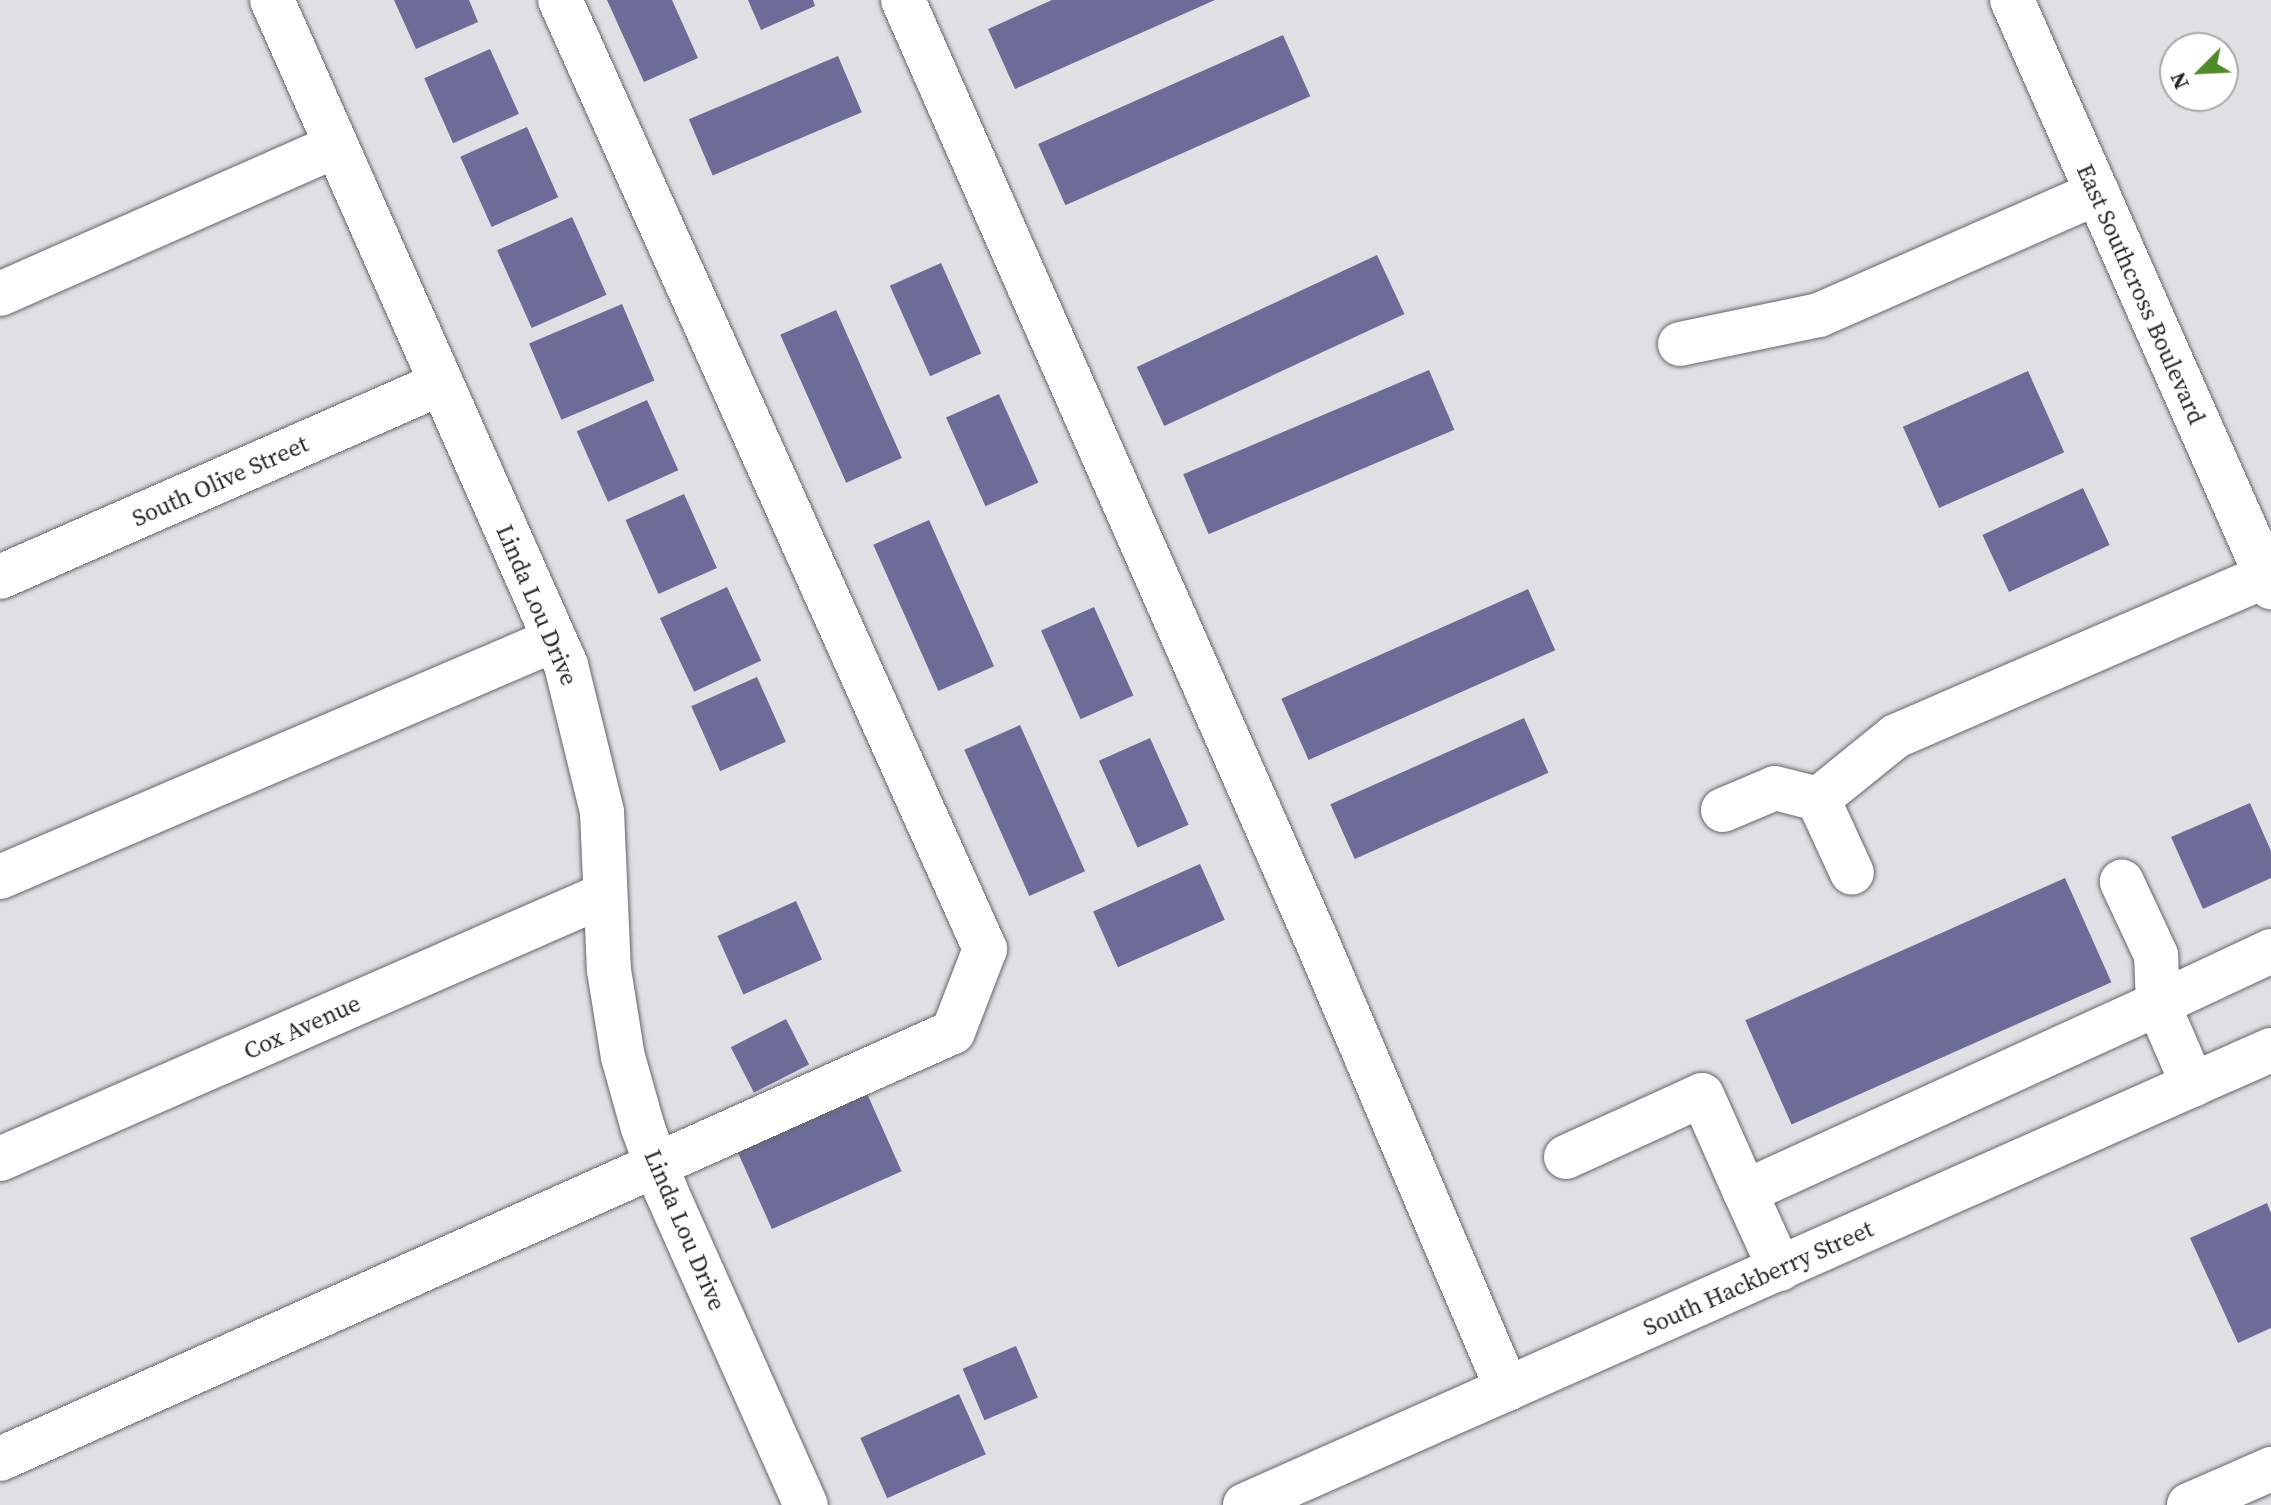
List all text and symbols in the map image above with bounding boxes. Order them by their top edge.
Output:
north arrow [2159,32,2239,112]
text: N [2162,68,2196,94]
street label: East Southcross Boulevard [2071,159,2211,429]
street label: South Olive Street [128,429,312,533]
street label: Linda Lou Drive [490,520,584,690]
street label: Cox Avenue [239,988,365,1066]
street label: Linda Lou Drive [638,1145,732,1315]
street label: South Hackberry Street [1638,1214,1878,1342]

